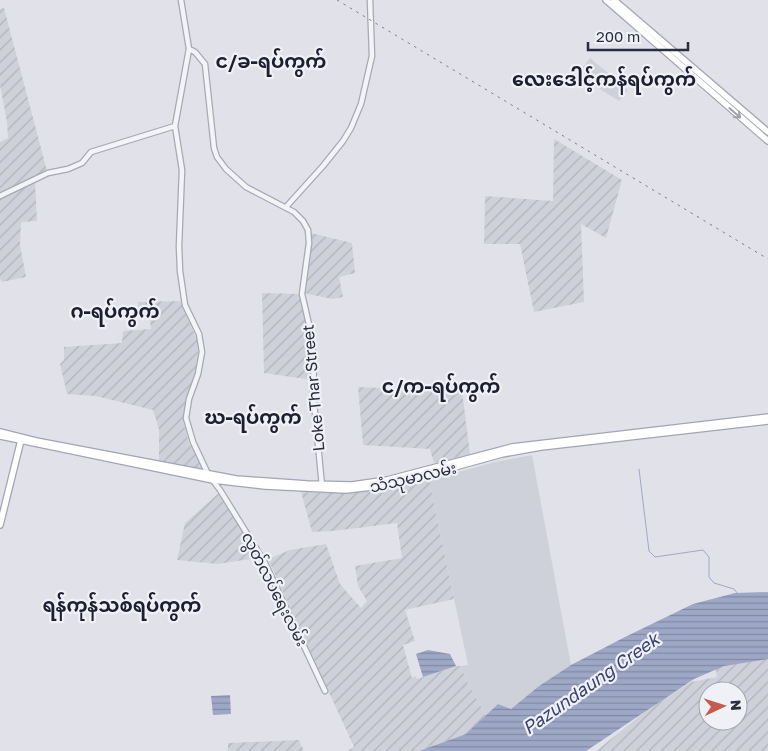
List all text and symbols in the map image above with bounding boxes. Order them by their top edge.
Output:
scale bar [588,20,688,52]
text: 200 m [596,27,640,45]
district label: င/ခ-ရပ်ကွက် [216,48,326,77]
district label: လေးဒေါင့်ကန်ရပ်ကွက် [512,66,696,95]
one-way arrow [728,107,741,119]
district label: ဂ-ရပ်ကွက် [70,298,160,327]
street label: Loke Thar Street [298,324,328,452]
district label: င/က-ရပ်ကွက် [382,373,500,402]
district label: ဃ-ရပ်ကွက် [204,404,302,433]
street label: သံသုမာလမ်း [367,456,460,502]
street label: လွတ်လပ်ရေးလမ်း [234,528,313,651]
district label: ရန်ကုန်သစ်ရပ်ကွက် [43,592,201,621]
water label: Pazundaung Creek [518,627,665,739]
north arrow [698,681,748,731]
text: N [728,699,745,711]

